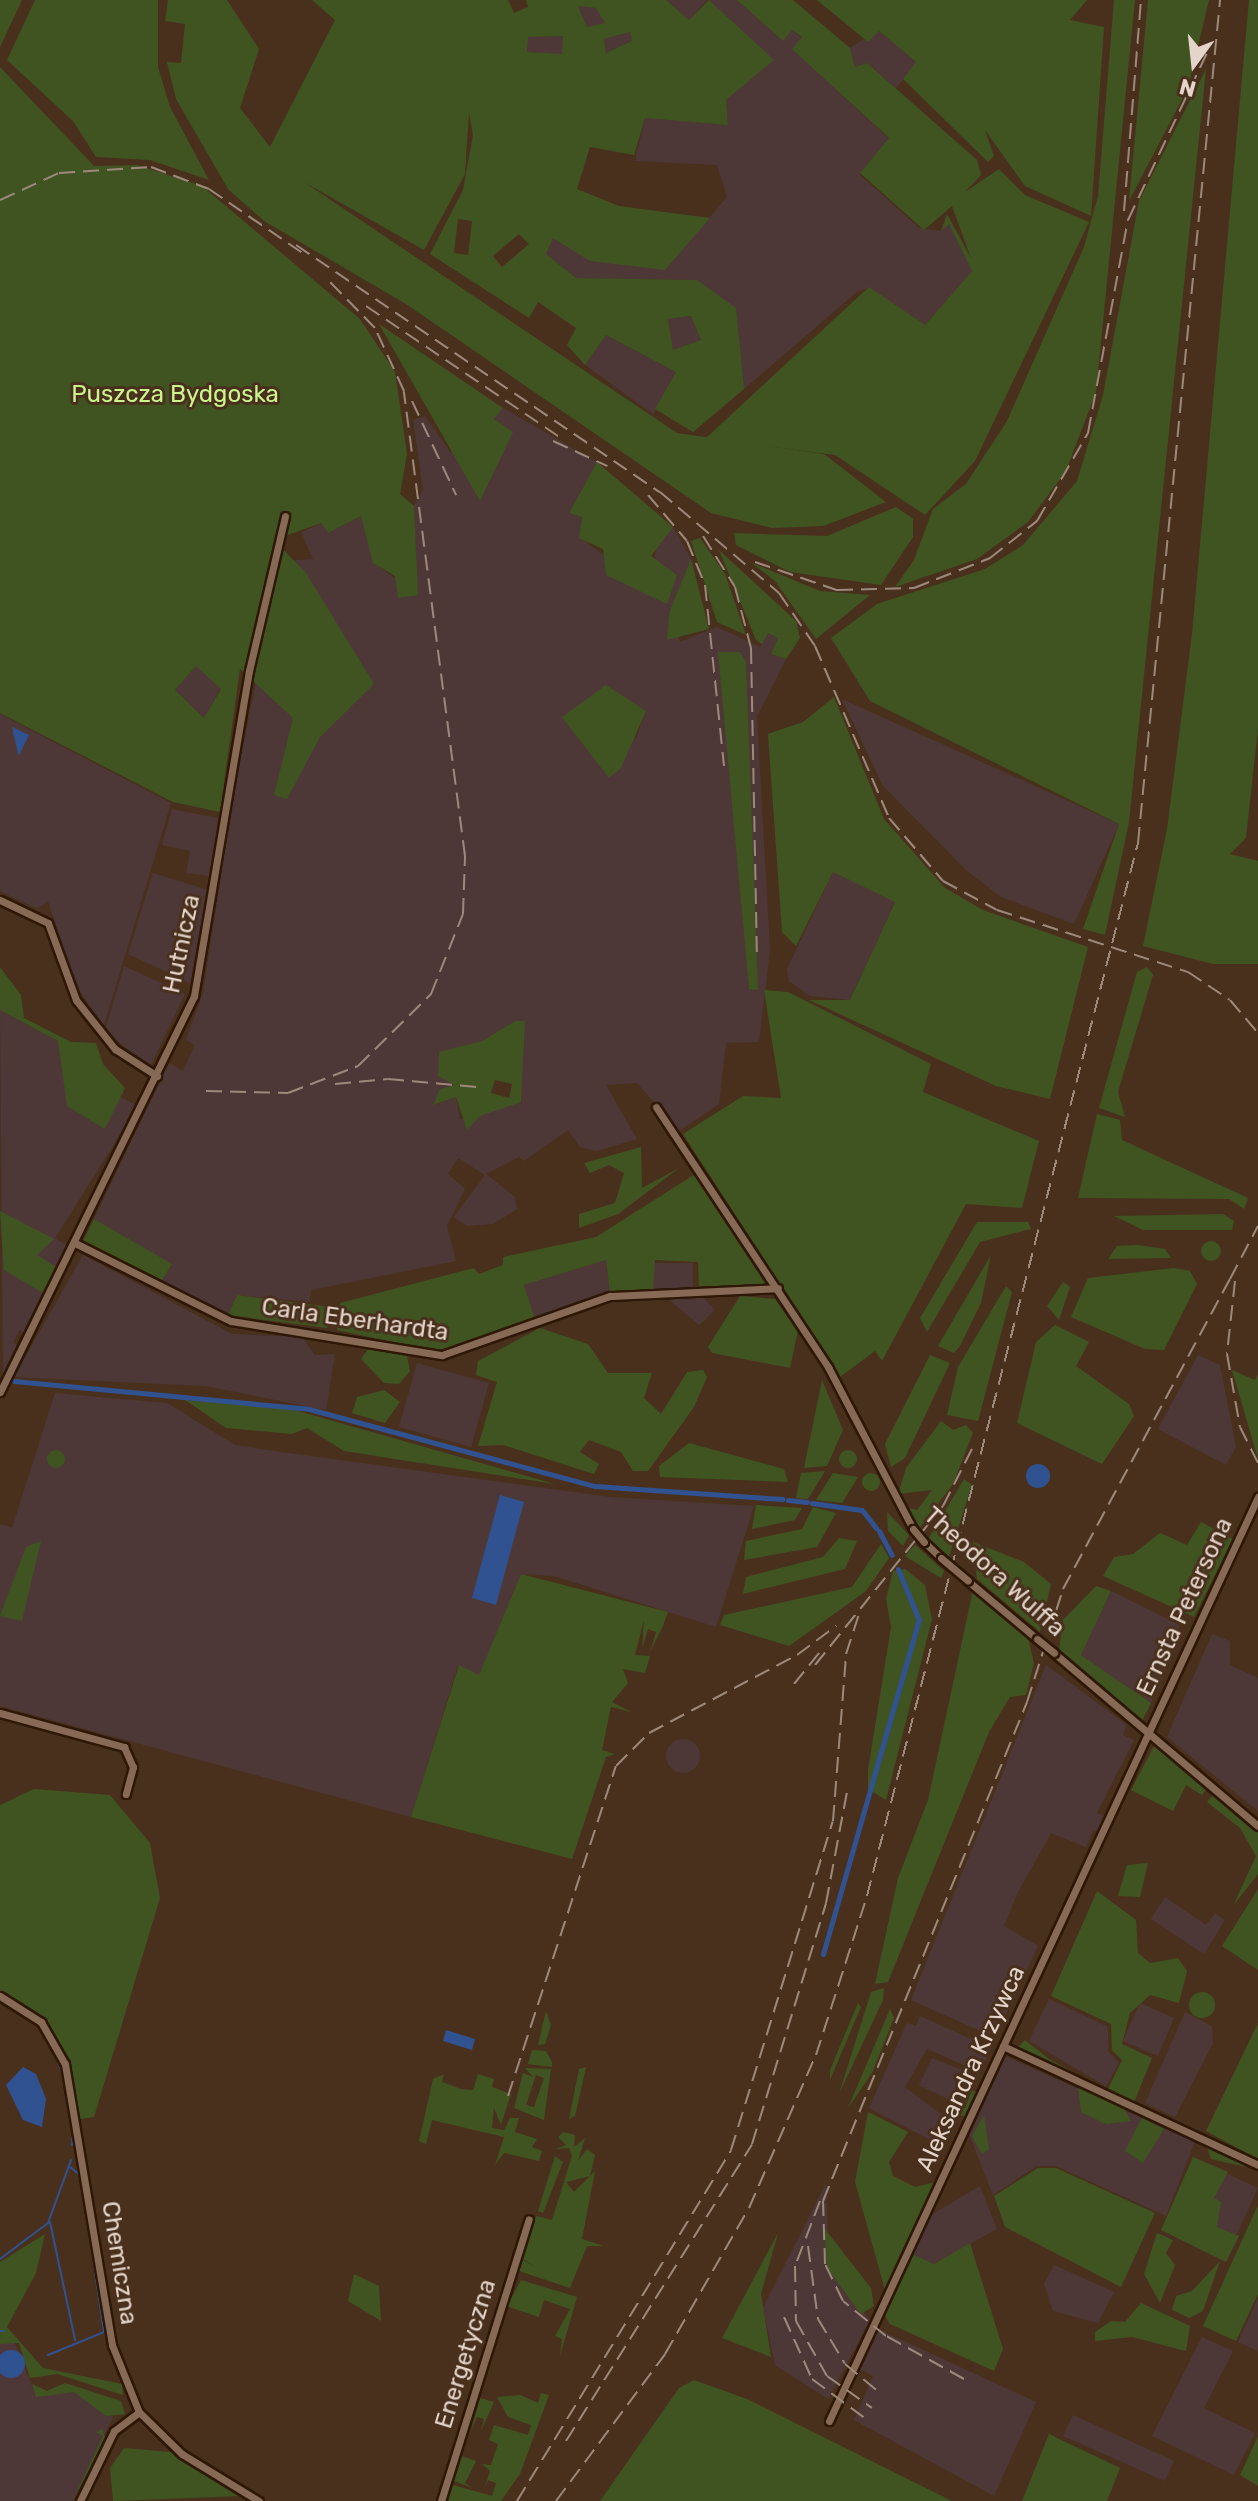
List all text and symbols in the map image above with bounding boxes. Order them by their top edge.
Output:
north arrow [1154,24,1234,104]
text: N [1177,73,1199,103]
park label: Puszcza Bydgoska [71,381,279,409]
street label: Hutnicza [158,892,206,996]
street label: Carla Eberhardta [260,1293,450,1347]
street label: Theodora Wulffa [917,1501,1071,1643]
street label: Ernsta Petersona [1131,1513,1239,1701]
street label: Aleksandra Krzywca [911,1961,1031,2177]
street label: Chemiczna [95,2199,143,2327]
street label: Energetyczna [430,2276,502,2432]

